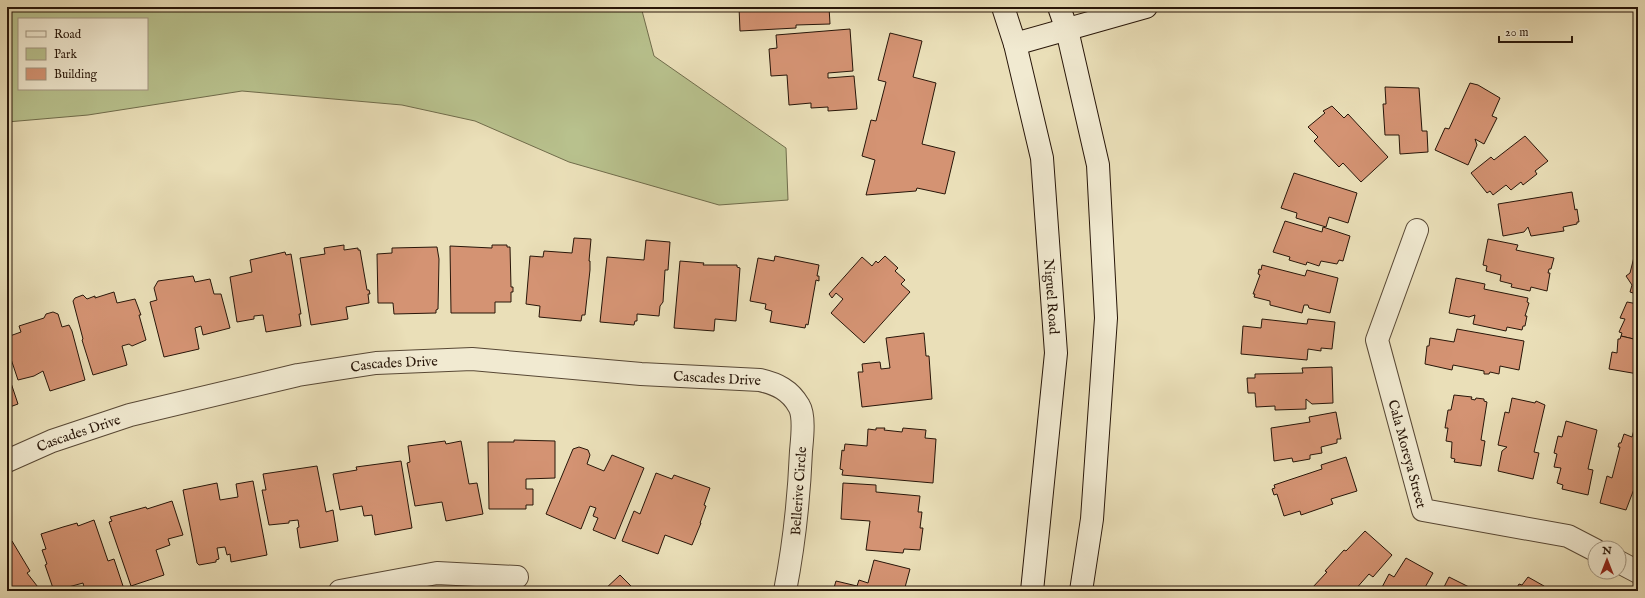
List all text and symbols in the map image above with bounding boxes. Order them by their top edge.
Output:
legend [18,18,148,90]
scale bar [1499,18,1572,44]
text: 20 m [1505,25,1528,40]
text: Road [54,27,82,42]
text: Park [54,47,77,62]
text: Building [54,67,98,82]
street label: Niguel Road [1039,258,1063,336]
street label: Cascades Drive [349,352,439,377]
street label: Cascades Drive [673,368,762,390]
street label: Cala Moreya Street [1384,398,1430,511]
street label: Cascades Drive [34,411,124,457]
street label: Bellerive Circle [787,445,811,536]
north arrow [1587,540,1627,580]
text: N [1601,544,1612,558]

